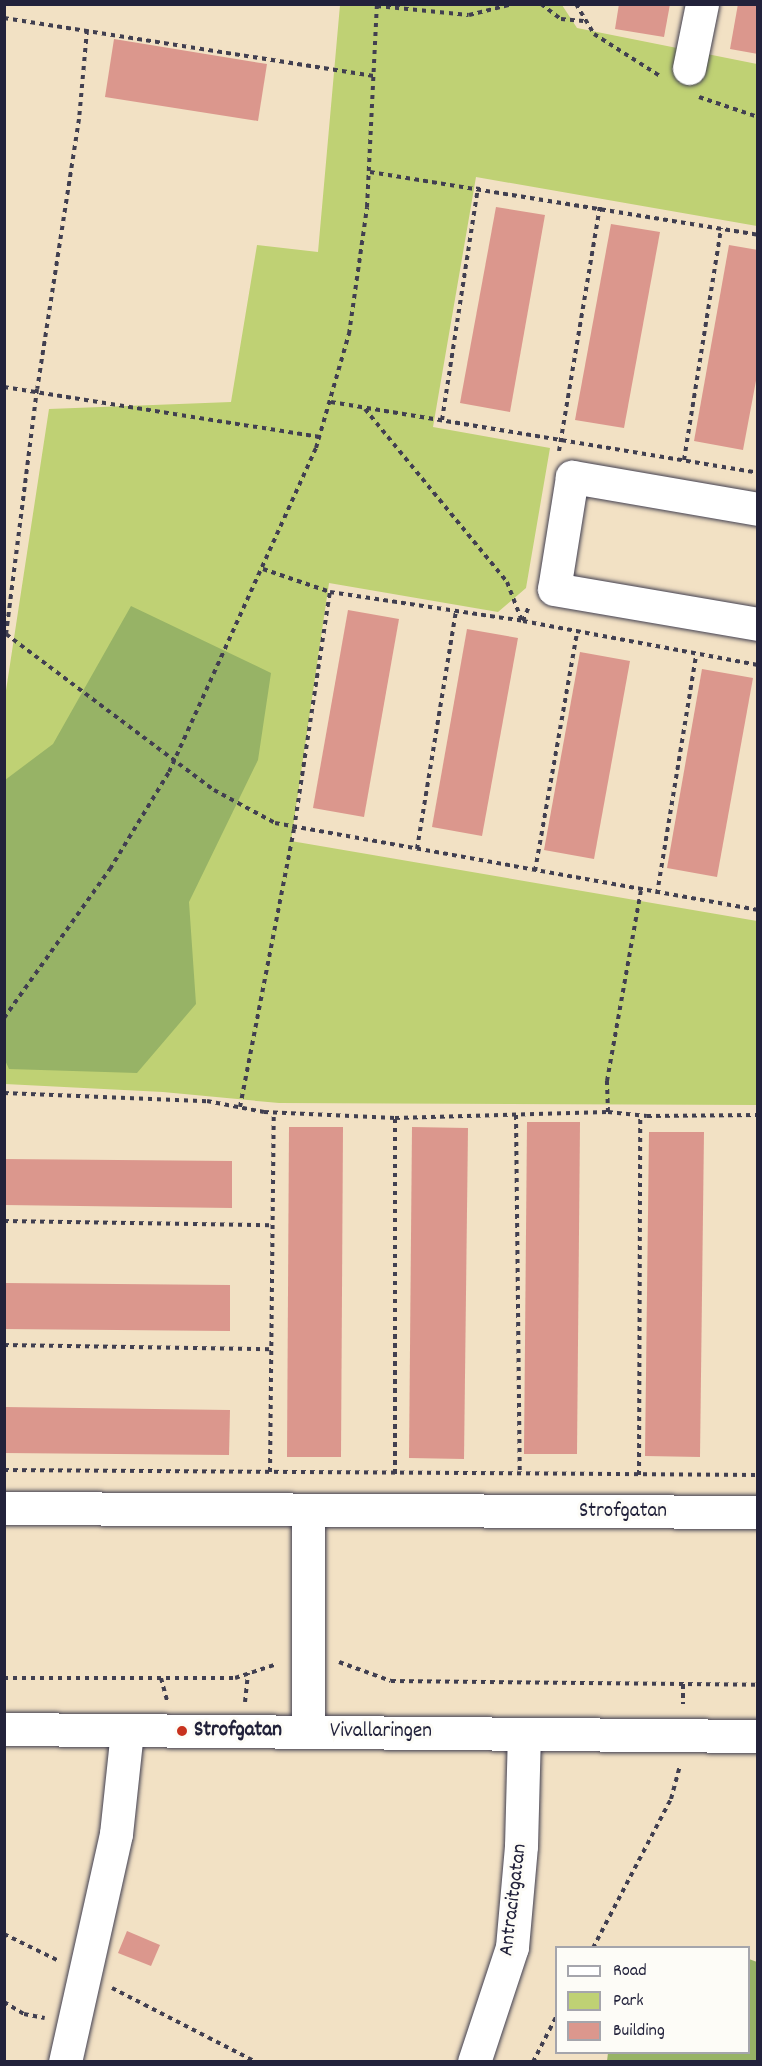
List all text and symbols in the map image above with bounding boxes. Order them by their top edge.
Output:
street label: Strofgatan [579,1499,667,1525]
place label: Strofgatan [194,1718,282,1744]
street label: Vivallaringen [330,1719,432,1745]
marker: Strofgatan [175,1724,189,1738]
street label: Antracitgatan [495,1842,533,1958]
legend [555,1946,750,2054]
text: Road [613,1959,647,1984]
text: Park [613,1989,644,2014]
text: Building [613,2019,665,2044]

